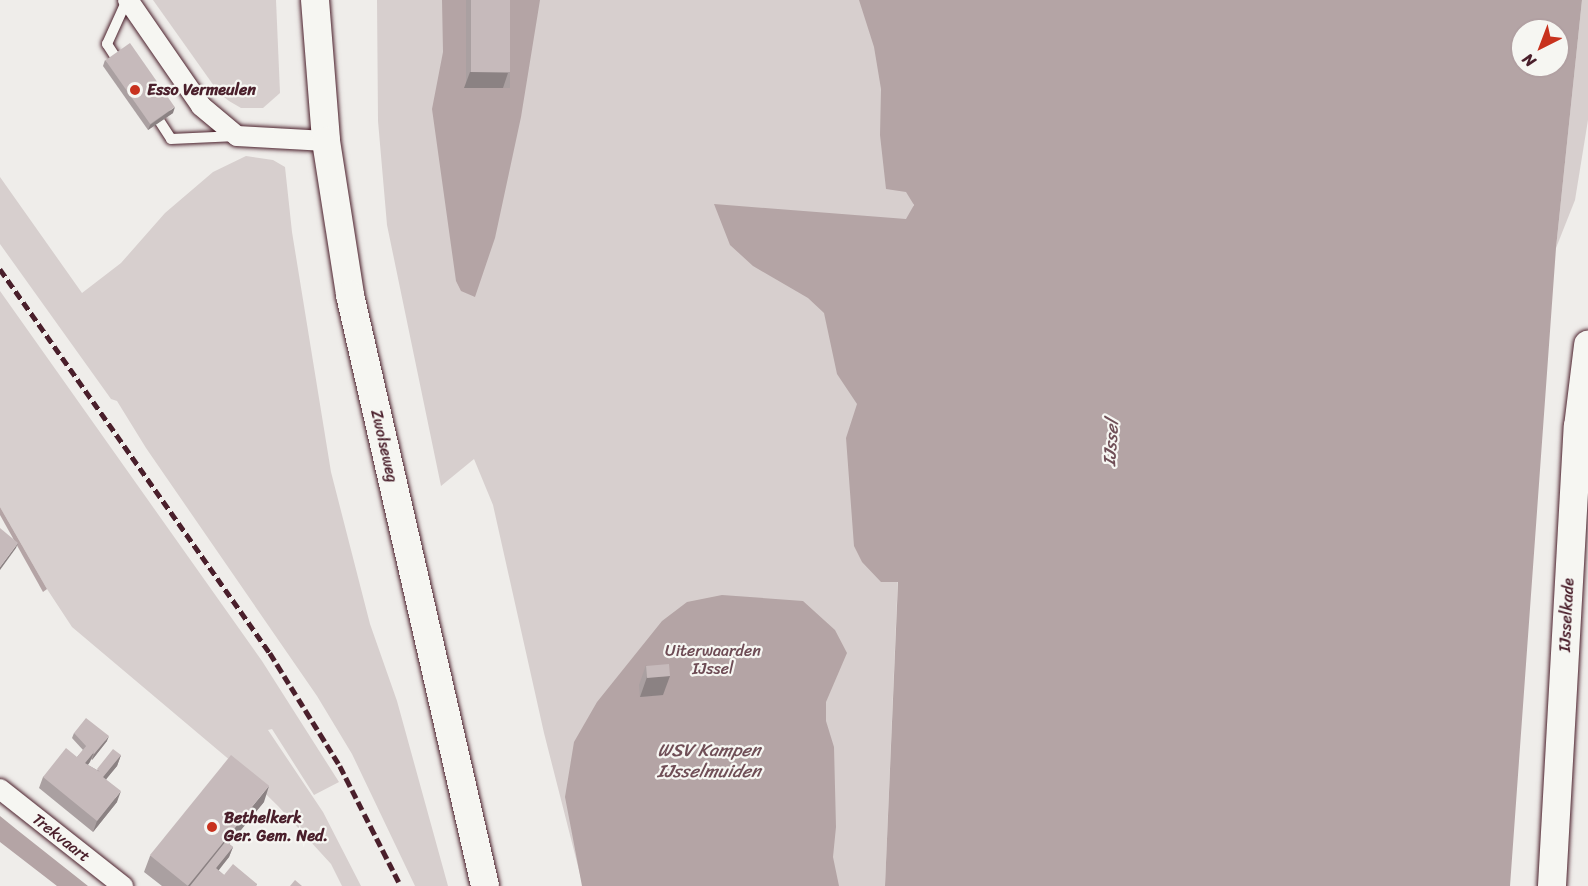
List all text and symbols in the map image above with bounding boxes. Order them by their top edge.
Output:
north arrow [1510,18,1570,78]
text: N [1515,46,1543,75]
place label: Esso Vermeulen [147,80,256,100]
marker: Esso Vermeulen [128,83,142,97]
street label: Zwolseweg [366,408,402,484]
water label: IJssel [1099,419,1123,467]
street label: IJsselkade [1555,578,1579,652]
park label: Uiterwaarden IJssel [665,641,761,679]
water label: WSV Kampen IJsselmuiden [657,740,761,783]
place label: Bethelkerk Ger. Gem. Ned. [224,808,329,846]
street label: Trekvaart [28,810,94,866]
marker: Bethelkerk Ger. Gem. Ned. [205,820,219,834]

